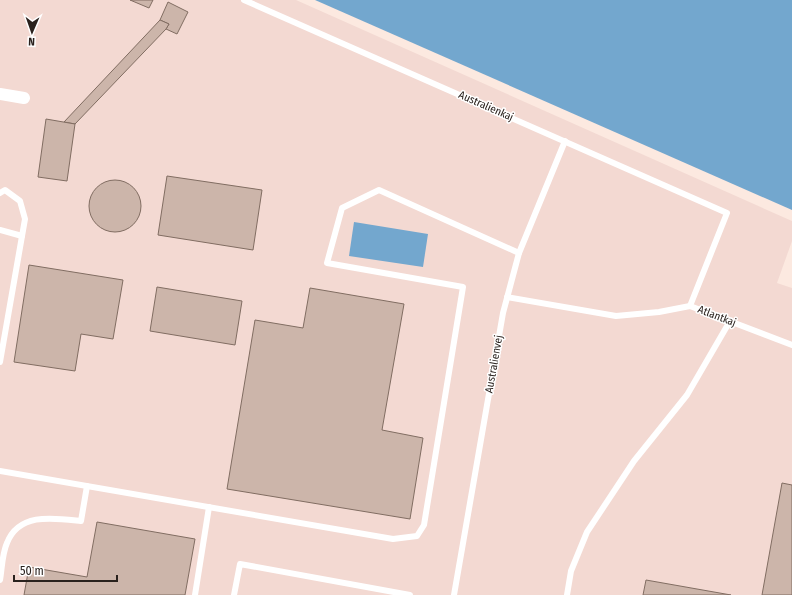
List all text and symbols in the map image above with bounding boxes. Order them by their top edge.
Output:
north arrow [12,12,52,52]
text: N [28,35,35,48]
street label: Australienkaj [457,88,516,124]
street label: Atlantkaj [696,303,738,329]
street label: Australienvej [483,334,506,394]
scale bar [14,557,117,583]
text: 50 m [20,564,44,578]

